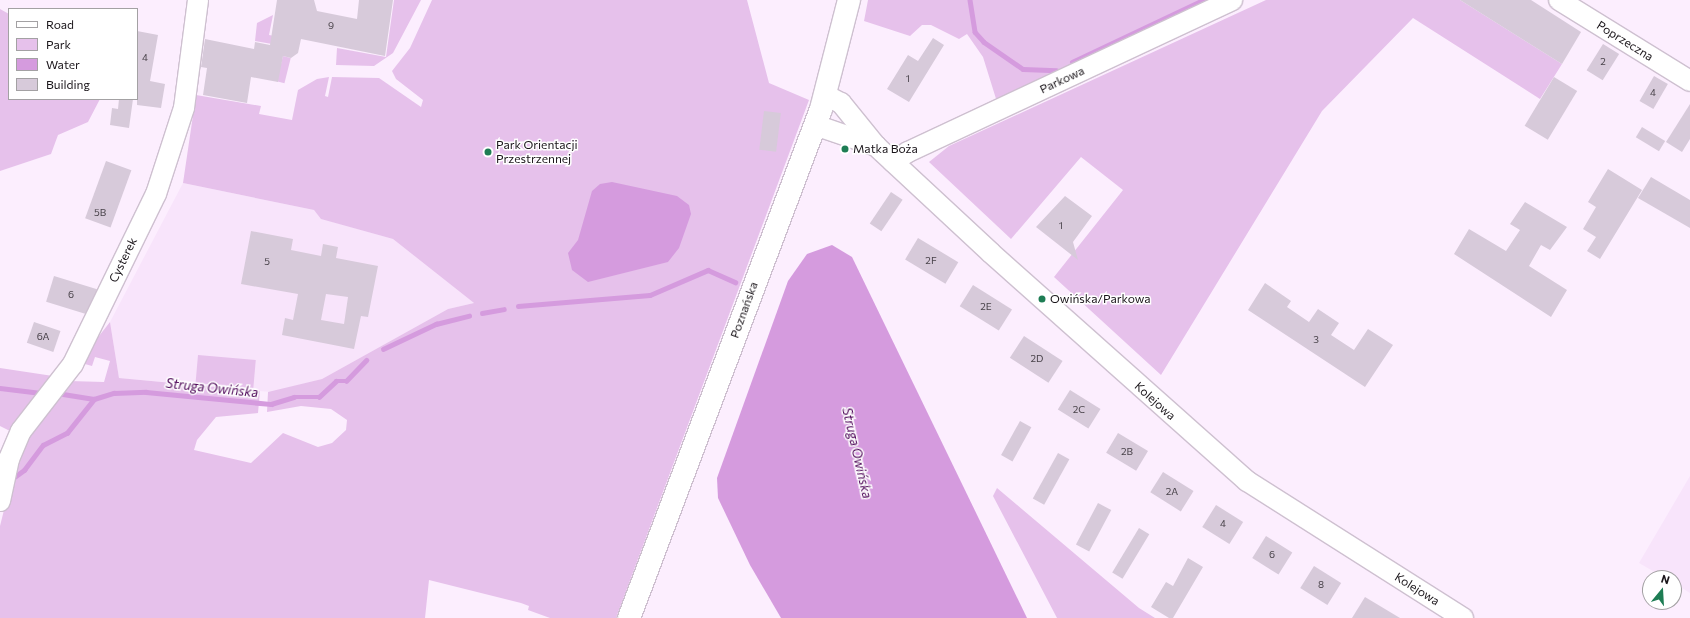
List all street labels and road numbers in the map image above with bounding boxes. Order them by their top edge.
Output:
street label: Poprzeczna [1594,18,1656,64]
street label: Parkowa [1037,63,1087,97]
street label: Cysterek [106,235,140,285]
street label: Poznańska [727,280,761,340]
street label: Kolejowa [1132,379,1178,423]
street label: Kolejowa [1392,570,1442,608]

